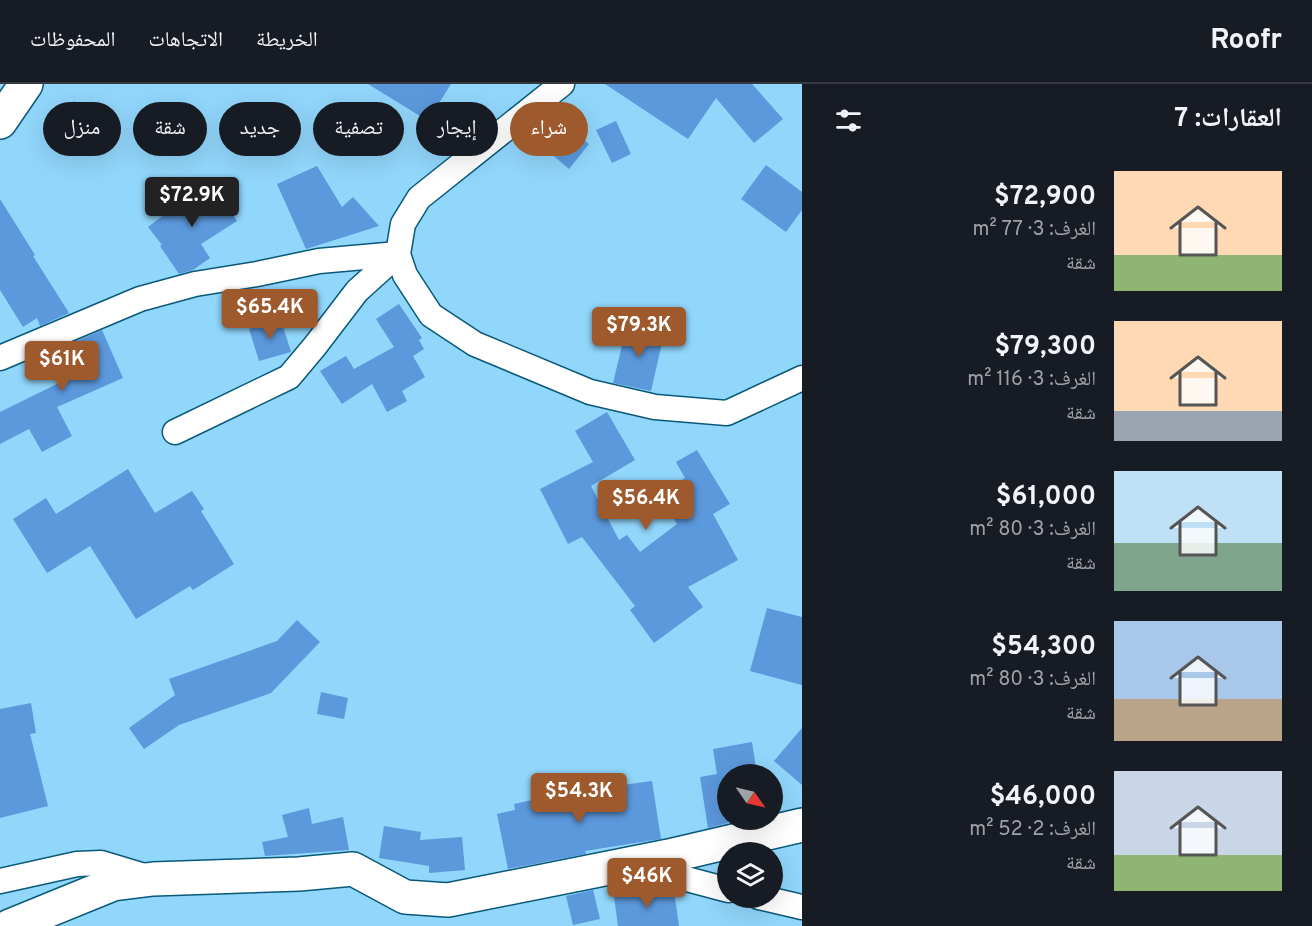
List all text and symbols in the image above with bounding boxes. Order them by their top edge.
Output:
text: Roofr [1210,23,1282,59]
text: المحفوظات [30,27,115,54]
text: الاتجاهات [148,27,223,54]
text: الخريطة [256,27,318,54]
chip: منزل [43,102,121,156]
chip: شقة [133,102,207,156]
chip: جديد [219,102,301,156]
chip: تصفية [313,102,404,156]
chip: إيجار [416,102,498,156]
chip: شراء [510,102,588,156]
text: العقارات: 7 [1174,103,1282,136]
icon: filters [832,104,865,137]
pin: $72.9K [143,177,241,228]
text: $72,900 [994,181,1096,214]
text: $72.9K [159,183,225,209]
icon: home [1162,195,1234,267]
text: الغرف: 3 · 77 m² [973,217,1096,243]
text: شقة [1066,251,1096,277]
pin: $65.4K [221,289,319,340]
text: $65.4K [236,295,304,321]
pin: $79.3K [590,307,688,358]
text: $79.3K [606,313,672,339]
text: $79,300 [994,331,1096,364]
pin: $61K [26,341,98,392]
icon: home [1162,345,1234,417]
text: $61K [39,347,85,373]
text: الغرف: 3 · 116 m² [967,367,1096,393]
text: شقة [1066,401,1096,427]
pin: $56.4K [597,480,695,531]
text: $61,000 [996,481,1096,514]
text: $56.4K [612,486,680,512]
icon: home [1162,495,1234,567]
text: الغرف: 3 · 80 m² [969,517,1096,543]
text: شقة [1066,551,1096,577]
text: $54,300 [991,631,1096,664]
icon: home [1162,645,1234,717]
text: الغرف: 3 · 80 m² [969,667,1096,693]
text: شقة [1066,701,1096,727]
north arrow [717,764,783,830]
map controls [717,764,783,908]
pin: $54.3K [530,773,628,824]
text: $54.3K [545,779,613,805]
text: $46,000 [990,781,1096,814]
icon: home [1162,795,1234,867]
text: الغرف: 2 · 52 m² [969,817,1096,843]
button: layers [717,842,783,908]
text: شقة [1066,851,1096,877]
pin: $46K [611,858,683,909]
text: $46K [621,864,673,890]

